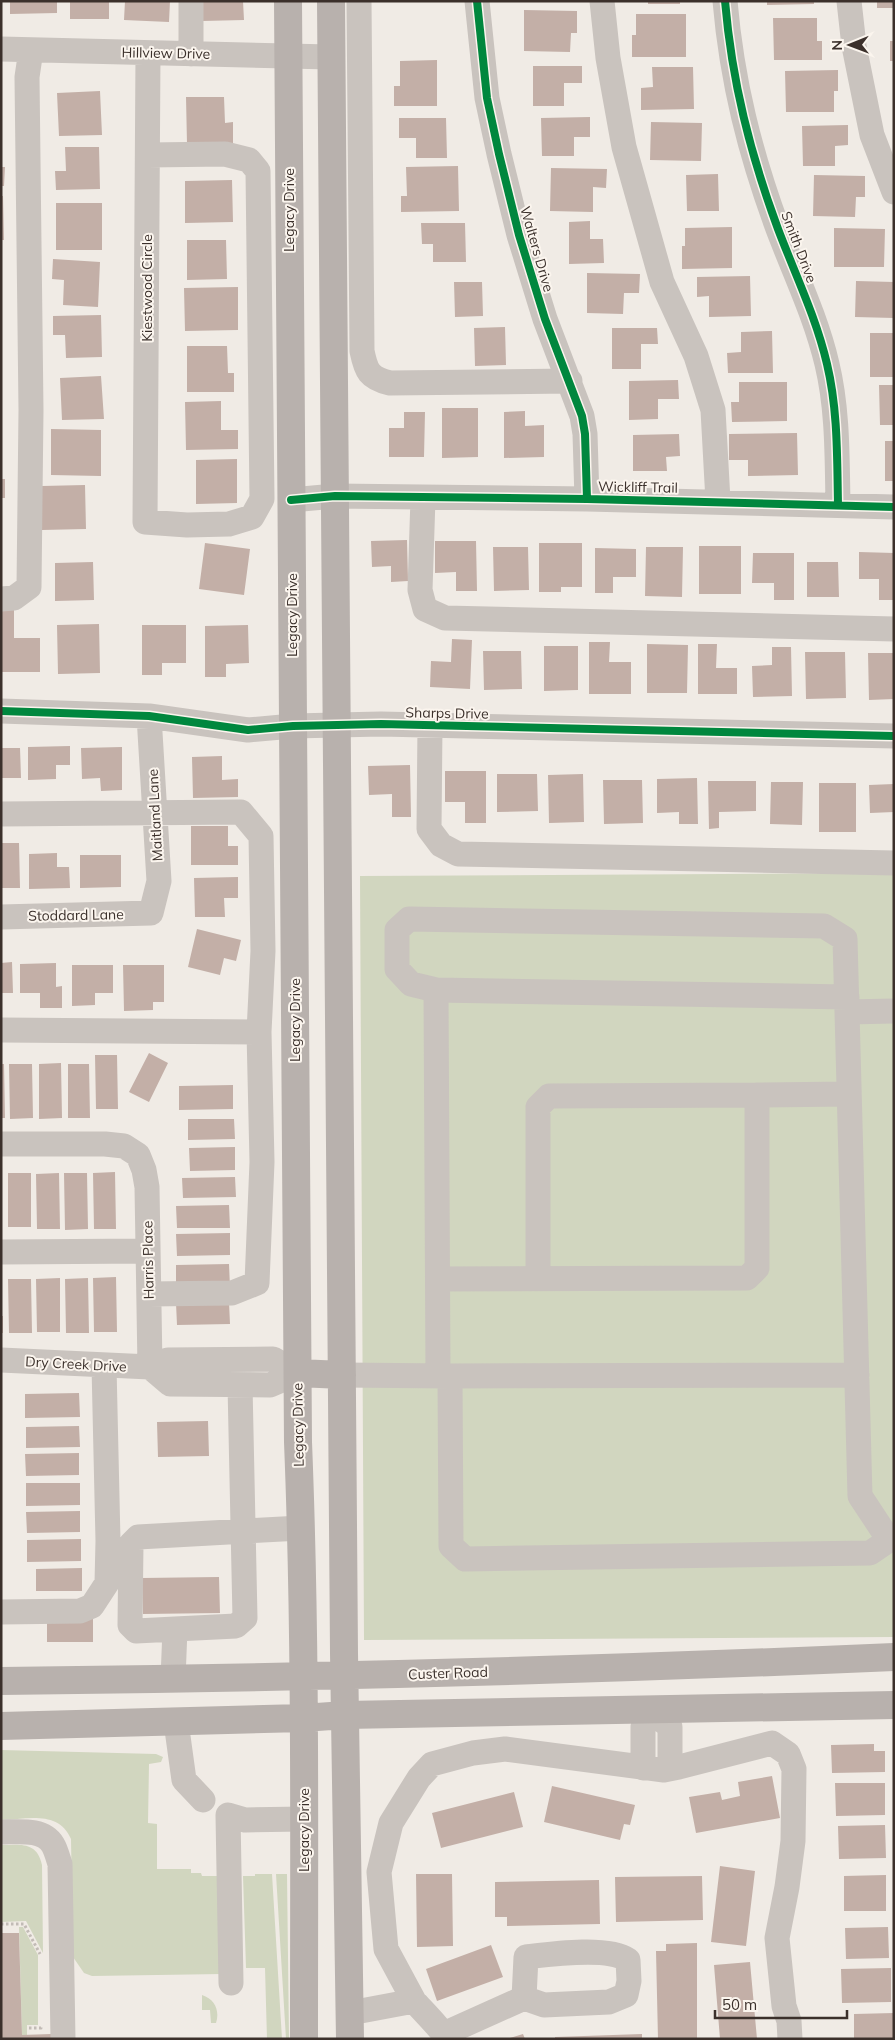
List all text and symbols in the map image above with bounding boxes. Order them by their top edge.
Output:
north arrow [825,20,875,70]
text: N [828,40,846,51]
street label: Hillview Drive [122,43,210,63]
street label: Legacy Drive [280,168,298,252]
street label: Walters Drive [516,204,558,294]
street label: Smith Drive [777,209,821,285]
street label: Kiestwood Circle [138,234,156,342]
street label: Wickliff Trail [598,477,678,497]
street label: Legacy Drive [283,573,301,657]
street label: Sharps Drive [405,703,489,723]
street label: Maitland Lane [144,768,166,862]
street label: Stoddard Lane [28,905,124,925]
street label: Legacy Drive [286,978,304,1062]
street label: Harris Place [138,1221,158,1299]
street label: Dry Creek Drive [25,1352,127,1376]
street label: Legacy Drive [288,1383,308,1467]
street label: Custer Road [408,1663,488,1683]
street label: Legacy Drive [295,1788,313,1872]
scale bar [715,1988,848,2020]
text: 50 m [722,1995,757,2014]

